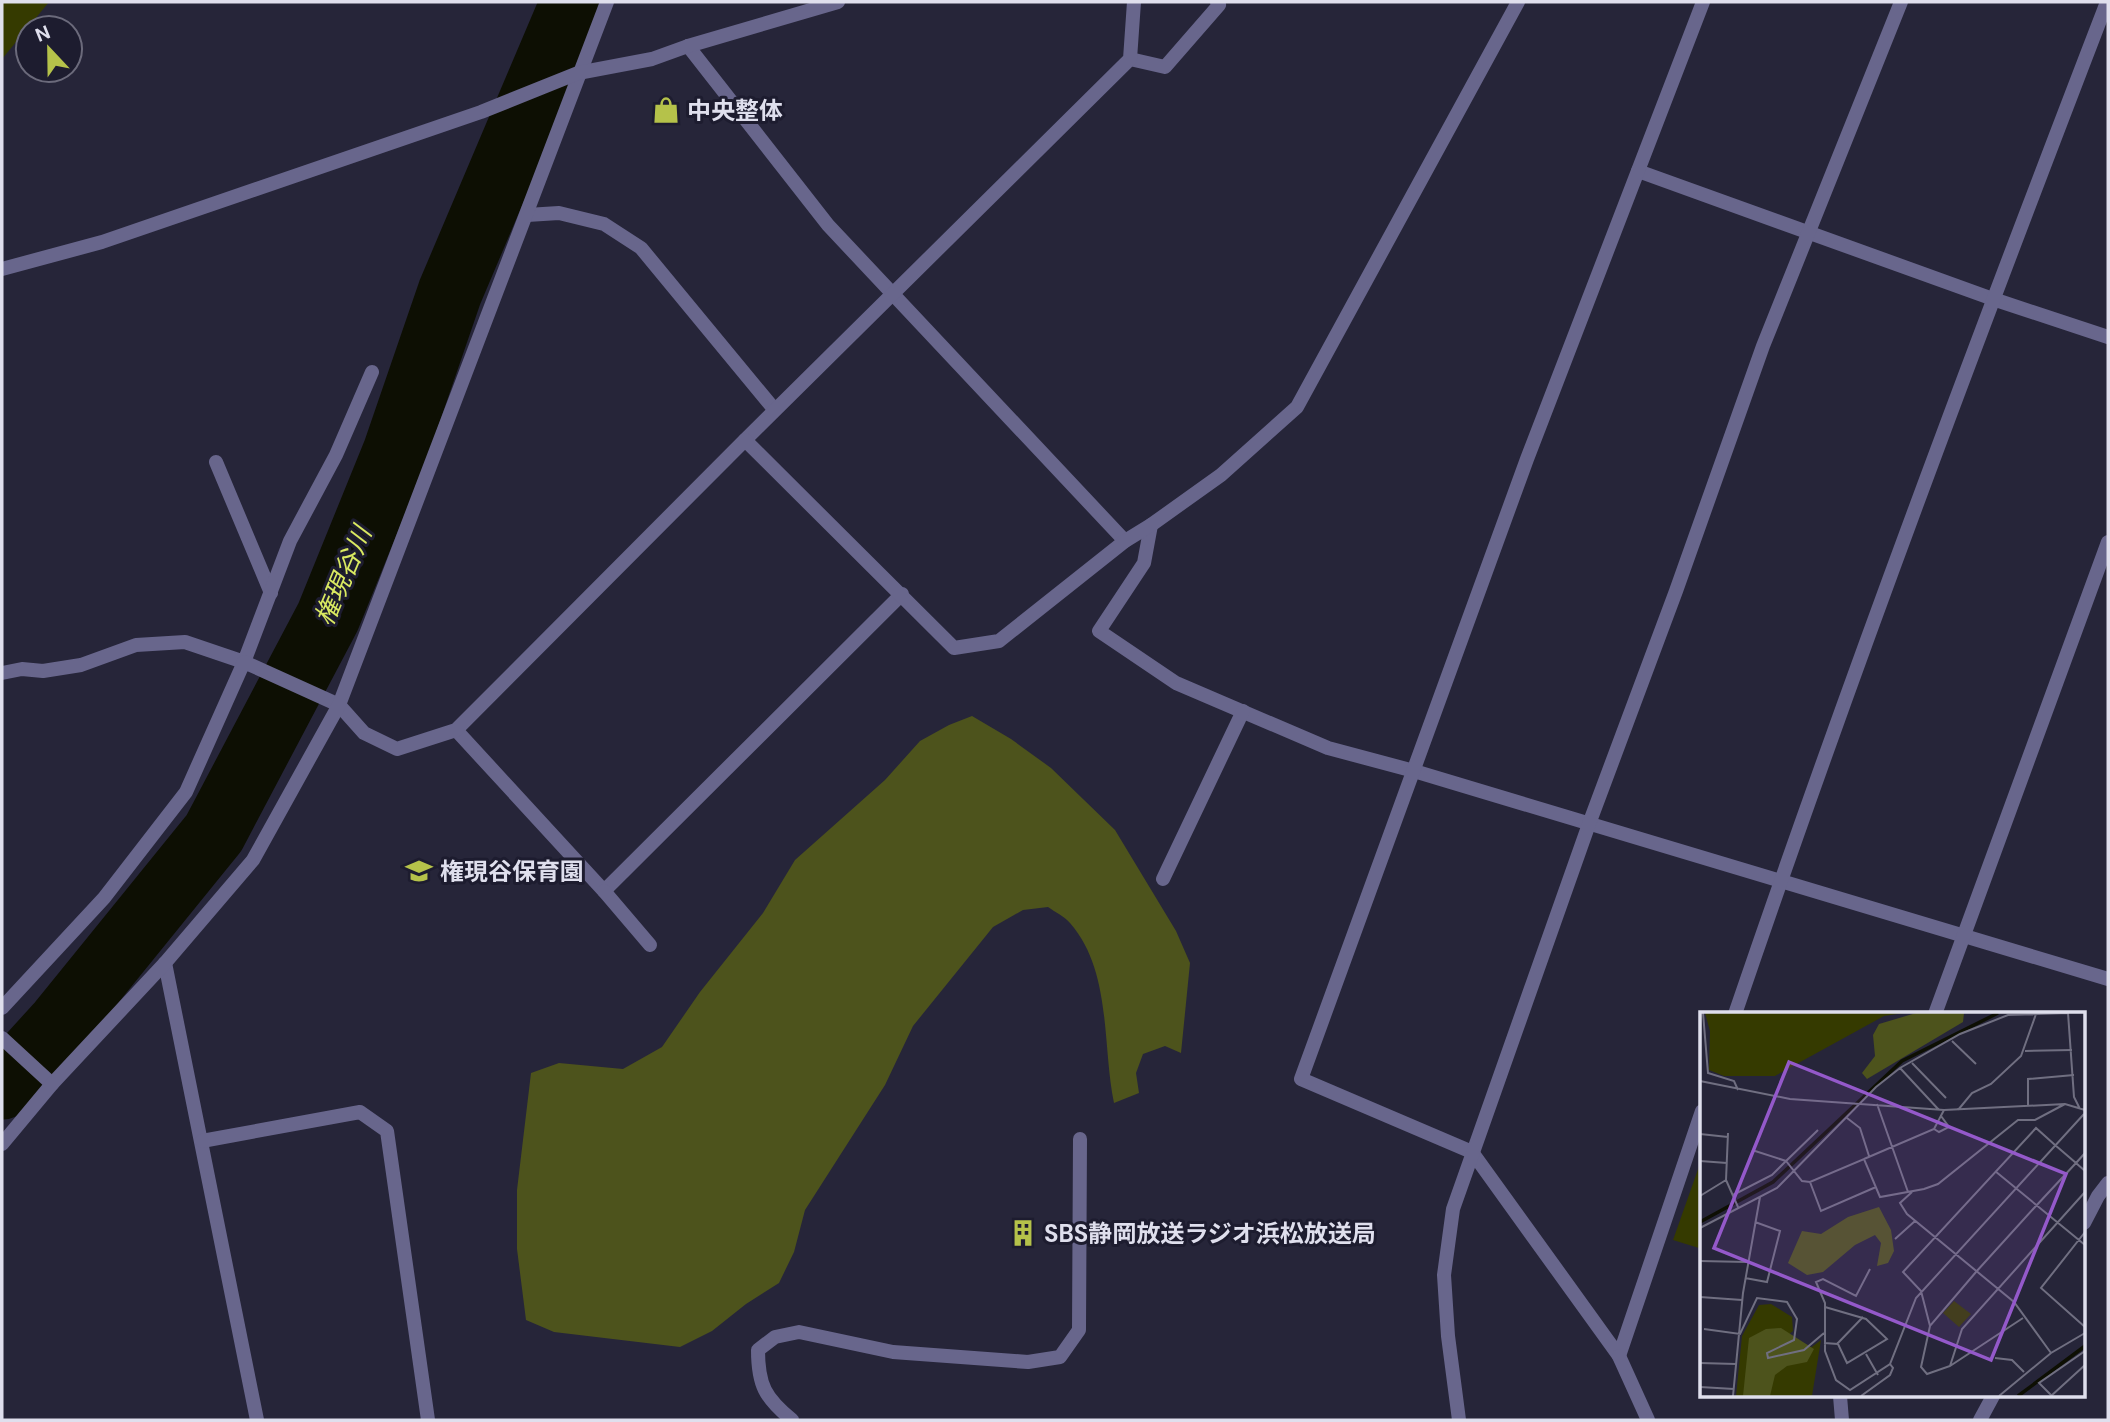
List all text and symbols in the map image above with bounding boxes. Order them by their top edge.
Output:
north arrow [14,14,84,84]
text: N [32,20,54,48]
shop icon: 中央整体 [651,95,681,125]
place label: 中央整体 [687,95,783,126]
water label: 権現谷川 [307,519,380,631]
school or university icon: 権現谷保育園 [404,856,434,886]
place label: 権現谷保育園 [440,856,584,887]
inset map [1700,1012,2086,1398]
building icon: SBS静岡放送ラジオ浜松放送局 [1008,1218,1038,1248]
place label: SBS静岡放送ラジオ浜松放送局 [1044,1218,1376,1249]

